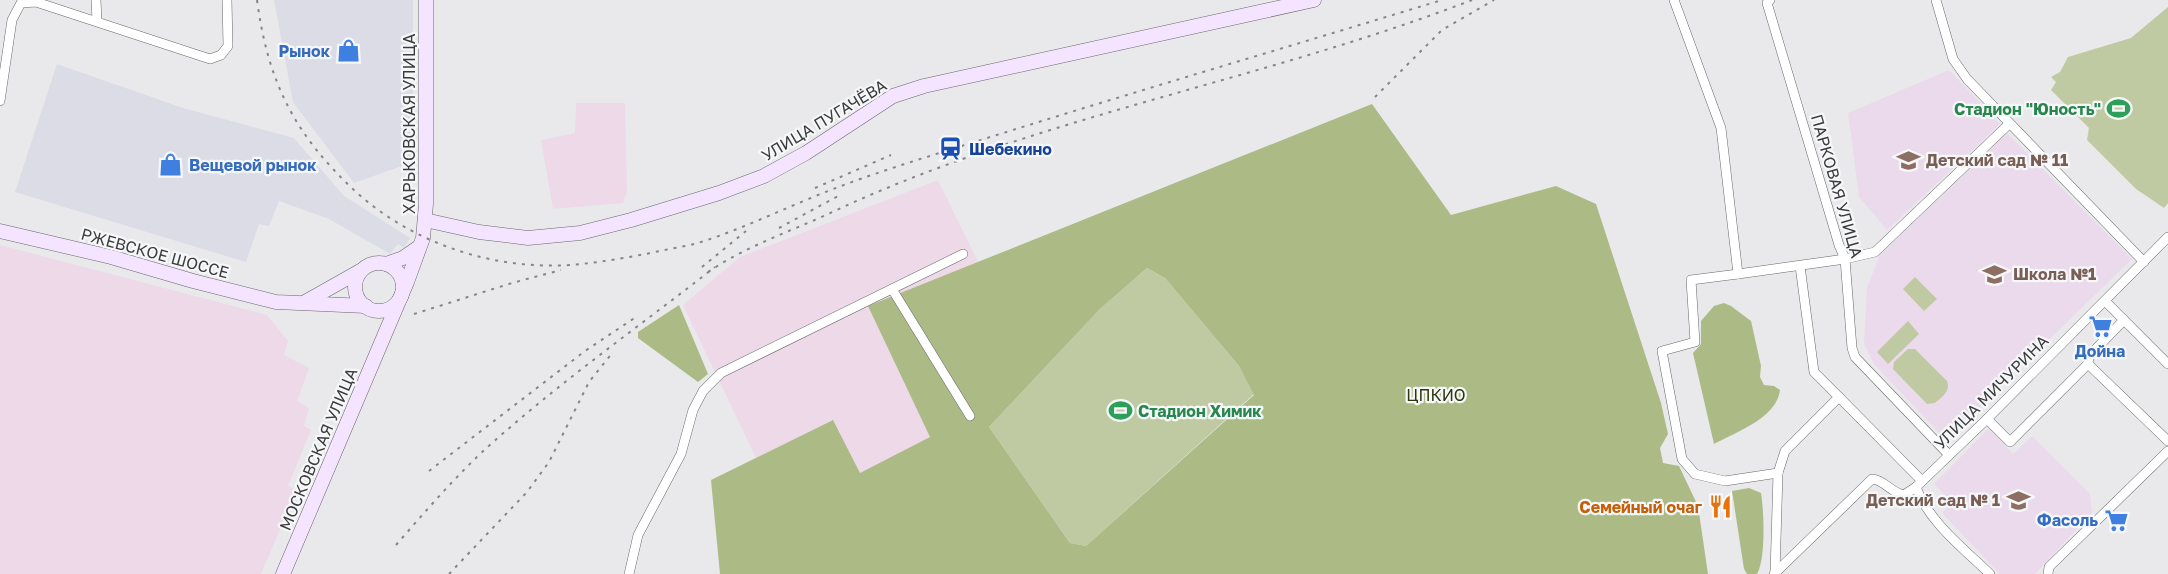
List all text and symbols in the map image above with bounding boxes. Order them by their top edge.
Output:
street label: ХАРЬКОВСКАЯ УЛИЦА [399,33,419,214]
shop icon: Рынок [335,38,361,64]
place label: Рынок [278,41,331,61]
street label: УЛИЦА ПУГАЧЁВА [758,75,890,165]
sports icon: Стадион "Юность" [2106,96,2132,122]
place label: Стадион "Юность" [1954,99,2101,119]
street label: ПАРКОВАЯ УЛИЦА [1807,112,1867,261]
station icon: Шебекино [938,136,964,162]
place label: Шебекино [969,139,1052,159]
school or university icon: Детский сад № 11 [1895,147,1921,173]
place label: Детский сад № 11 [1926,150,2068,170]
shop icon: Вещевой рынок [158,152,184,178]
place label: Вещевой рынок [189,155,317,175]
street label: РЖЕВСКОЕ ШОССЕ [79,224,231,282]
school or university icon: Школа №1 [1982,261,2008,287]
place label: Школа №1 [2013,264,2096,284]
supermarket icon: Дойна [2087,313,2113,339]
street label: УЛИЦА МИЧУРИНА [1930,330,2053,453]
place label: Дойна [2075,341,2125,361]
street label: МОСКОВСКАЯ УЛИЦА [275,364,361,533]
park label: ЦПКИО [1406,385,1466,405]
sports icon: Стадион Химик [1107,398,1133,424]
place label: Стадион Химик [1138,401,1262,421]
school or university icon: Детский сад № 1 [2005,487,2031,513]
place label: Детский сад № 1 [1866,490,2000,510]
restaurant icon: Семейный очаг [1707,494,1733,520]
place label: Семейный очаг [1579,497,1703,517]
supermarket icon: Фасоль [2103,507,2129,533]
place label: Фасоль [2037,510,2098,530]

